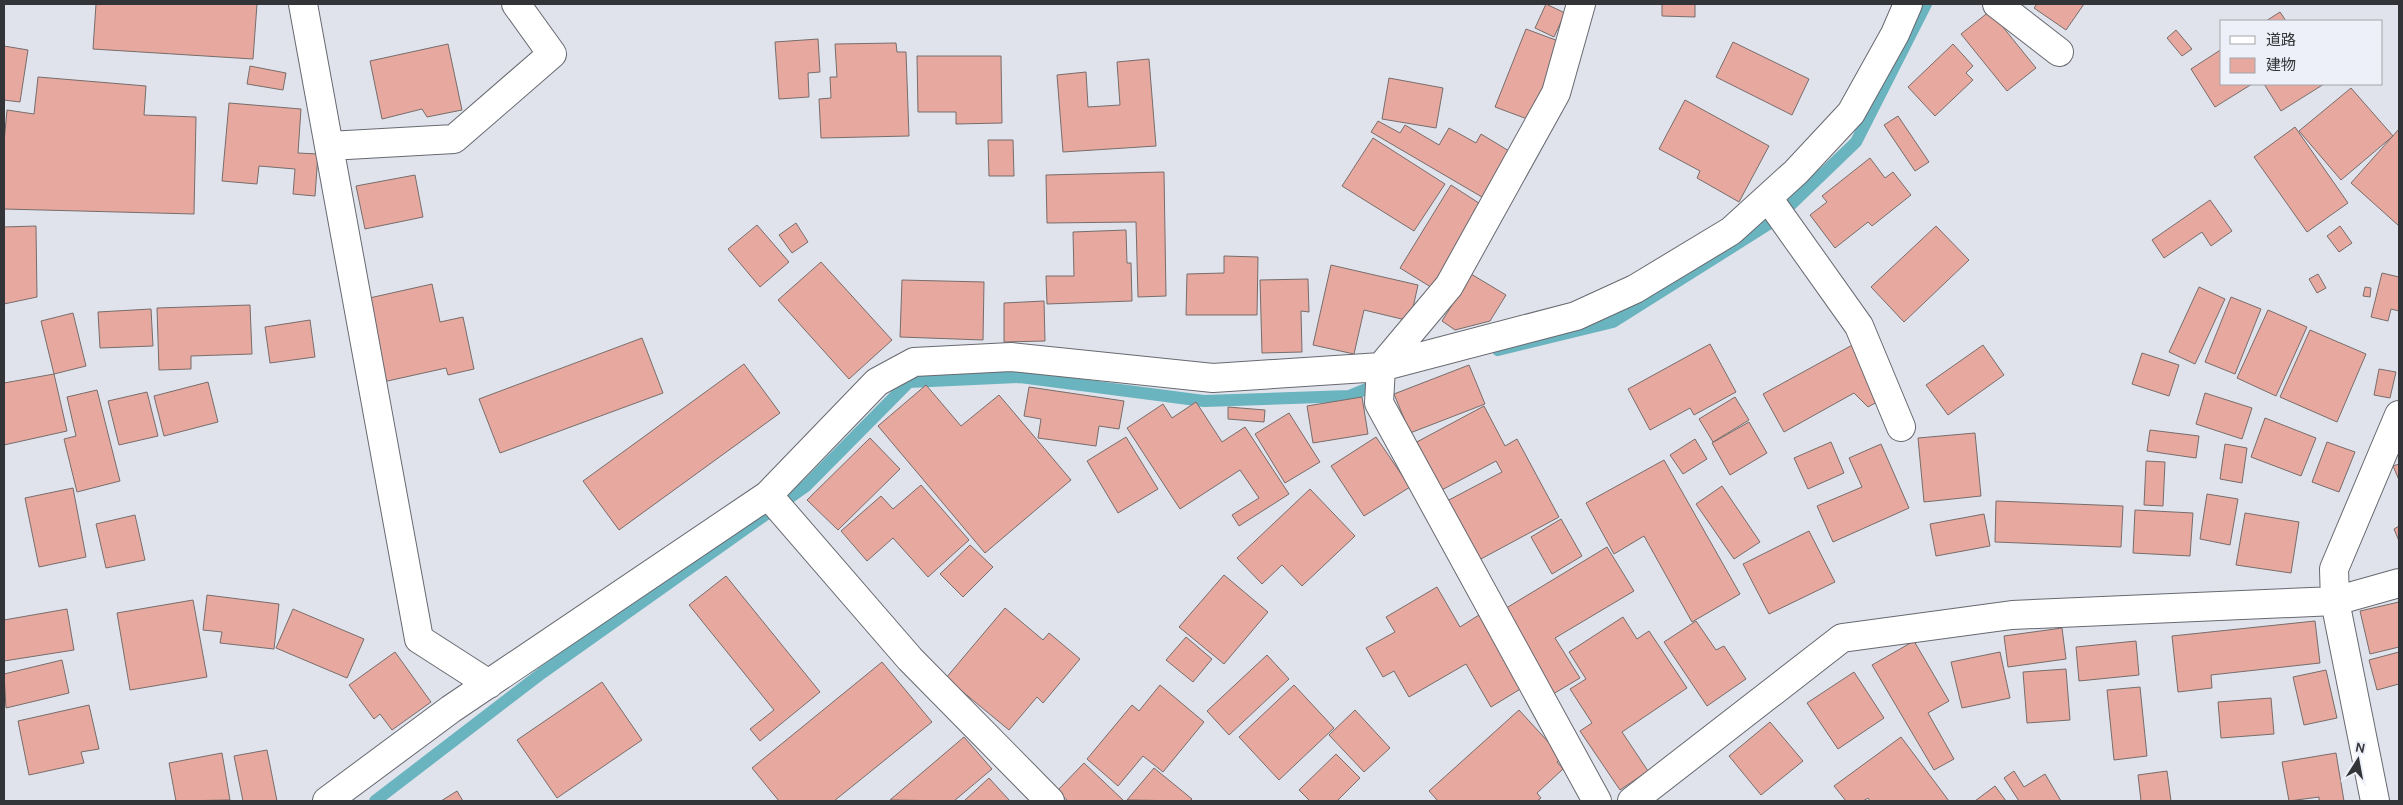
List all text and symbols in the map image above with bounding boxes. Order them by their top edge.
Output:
legend [2220,20,2383,85]
text: 道路 [2266,31,2296,49]
text: 建物 [2266,56,2296,74]
north arrow [2333,735,2383,785]
text: N [2354,738,2367,757]

